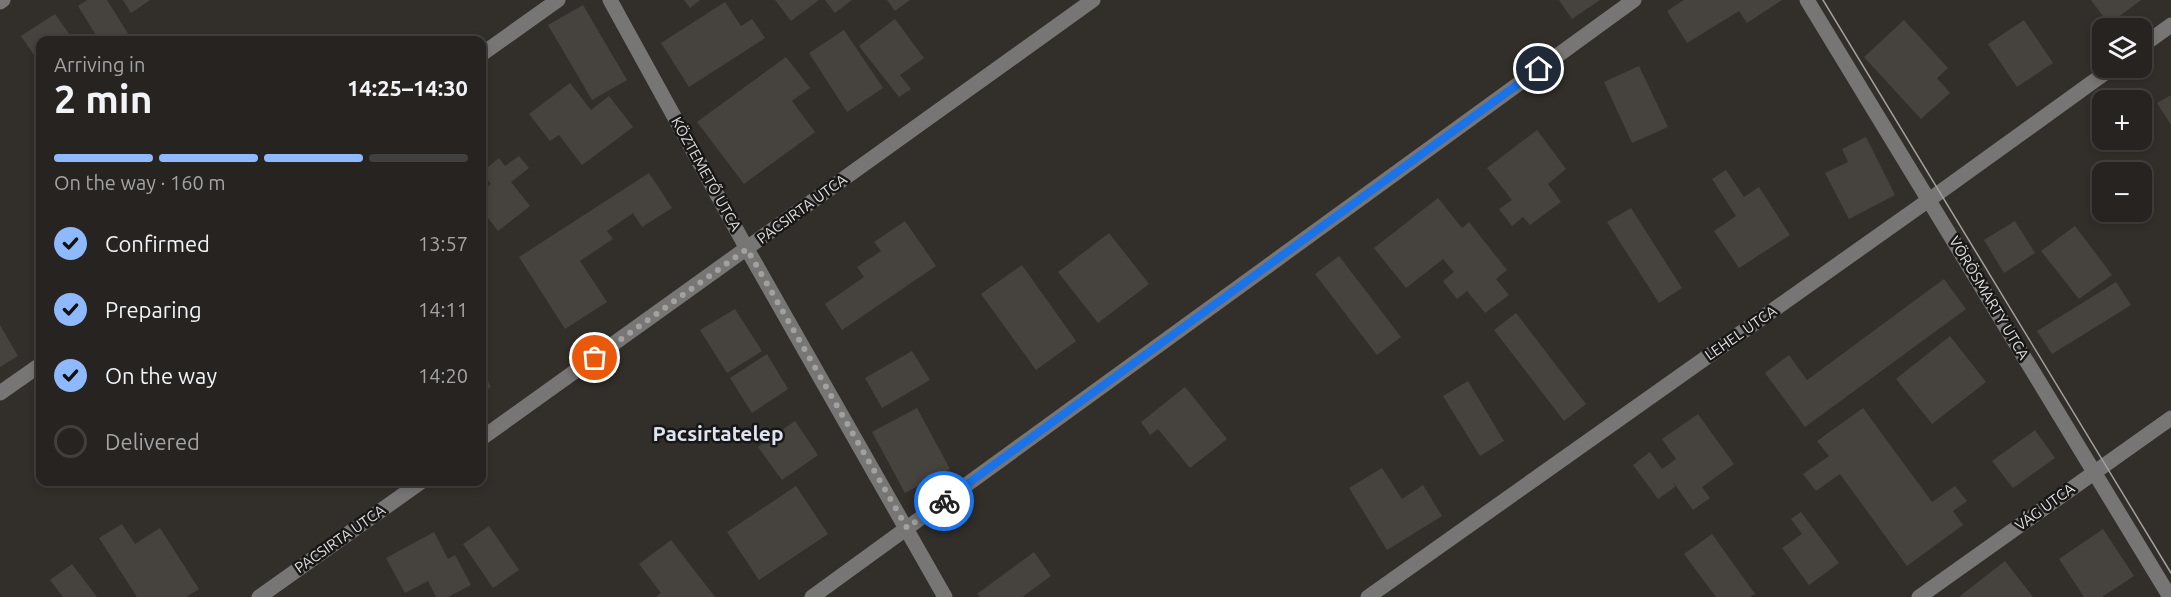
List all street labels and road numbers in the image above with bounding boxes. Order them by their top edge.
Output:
street label: KÖZTEMETŐ UTCA [668,114,745,234]
street label: PACSIRTA UTCA [754,170,850,247]
street label: VÖRÖSMARTY UTCA [1946,233,2033,363]
street label: LEHEL UTCA [1702,302,1780,364]
street label: VÁG UTCA [2012,479,2078,534]
street label: PACSIRTA UTCA [291,501,388,576]

